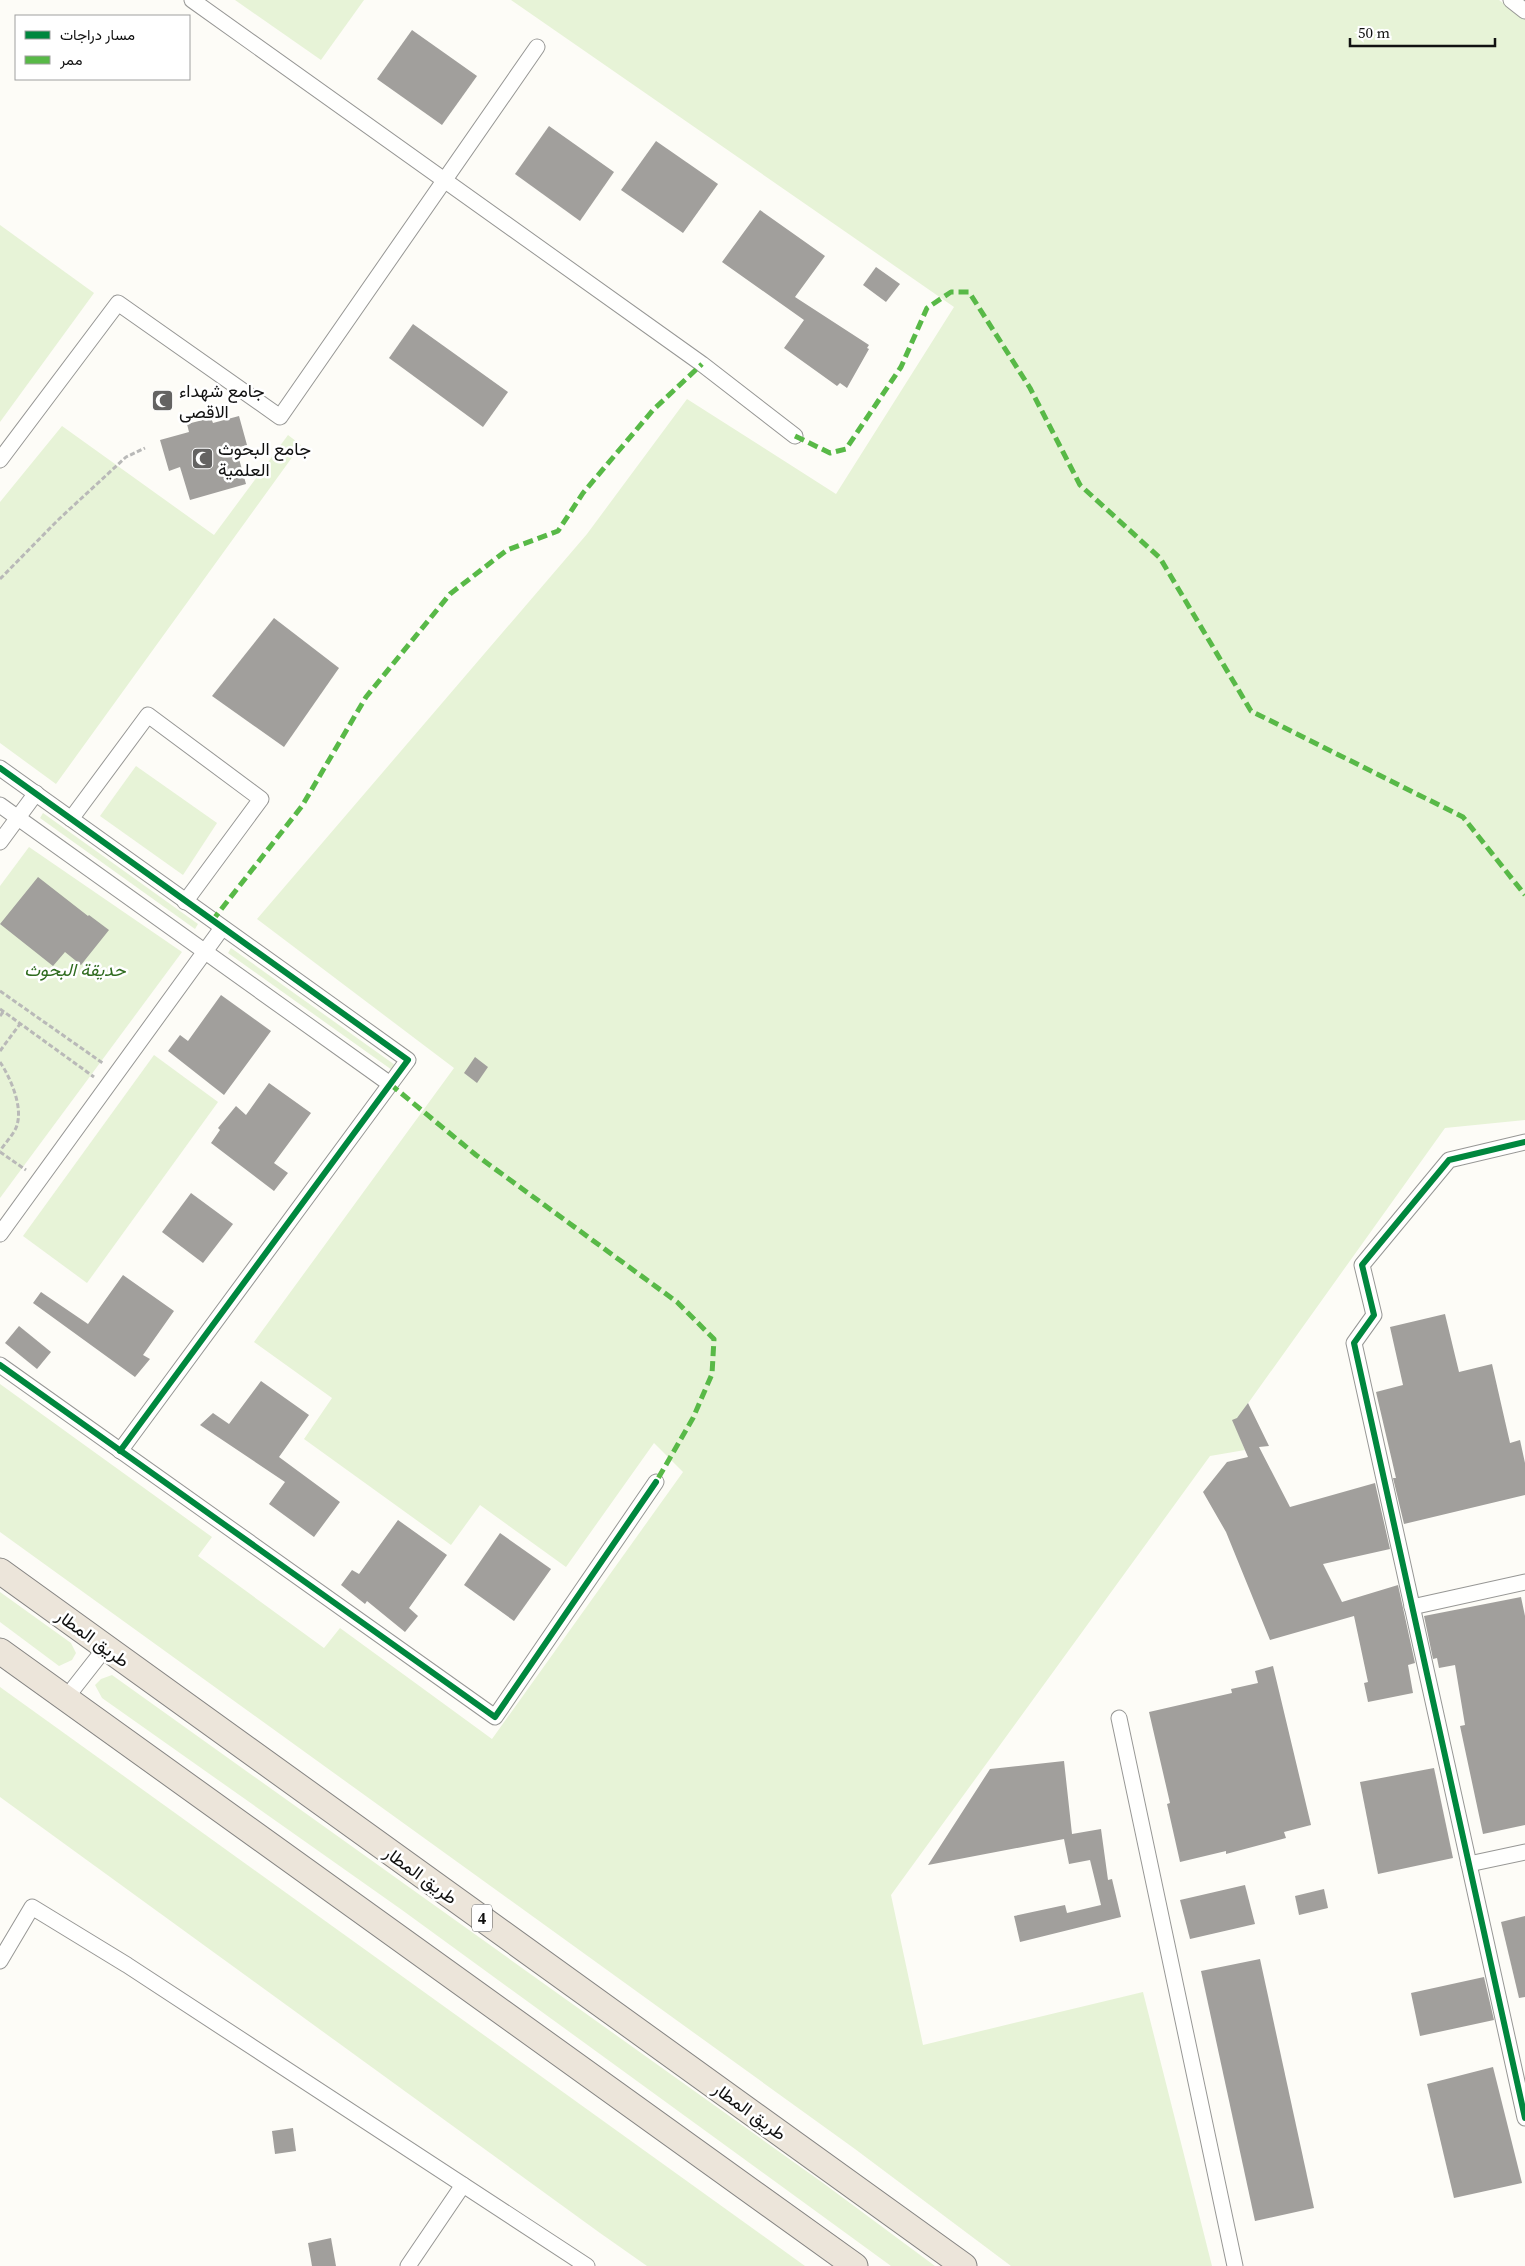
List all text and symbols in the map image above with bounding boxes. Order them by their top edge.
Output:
legend [15,15,190,80]
scale bar [1350,15,1495,47]
text: 50 m [1358,22,1390,43]
text: مسار دراجات [60,24,135,45]
text: ممر [59,49,82,70]
place label: جامع شهداء الاقصى [179,378,265,424]
mosque icon: جامع شهداء الاقصى [151,388,175,412]
place label: جامع البحوث العلمية [218,436,311,482]
mosque icon: جامع البحوث العلمية [190,446,214,470]
park label: حديقة البحوث [24,957,127,982]
street label: طريق المطار [50,1602,135,1673]
street label: طريق المطار [378,1839,463,1910]
road number: 4 [472,1905,492,1932]
street label: طريق المطار [707,2075,792,2146]

